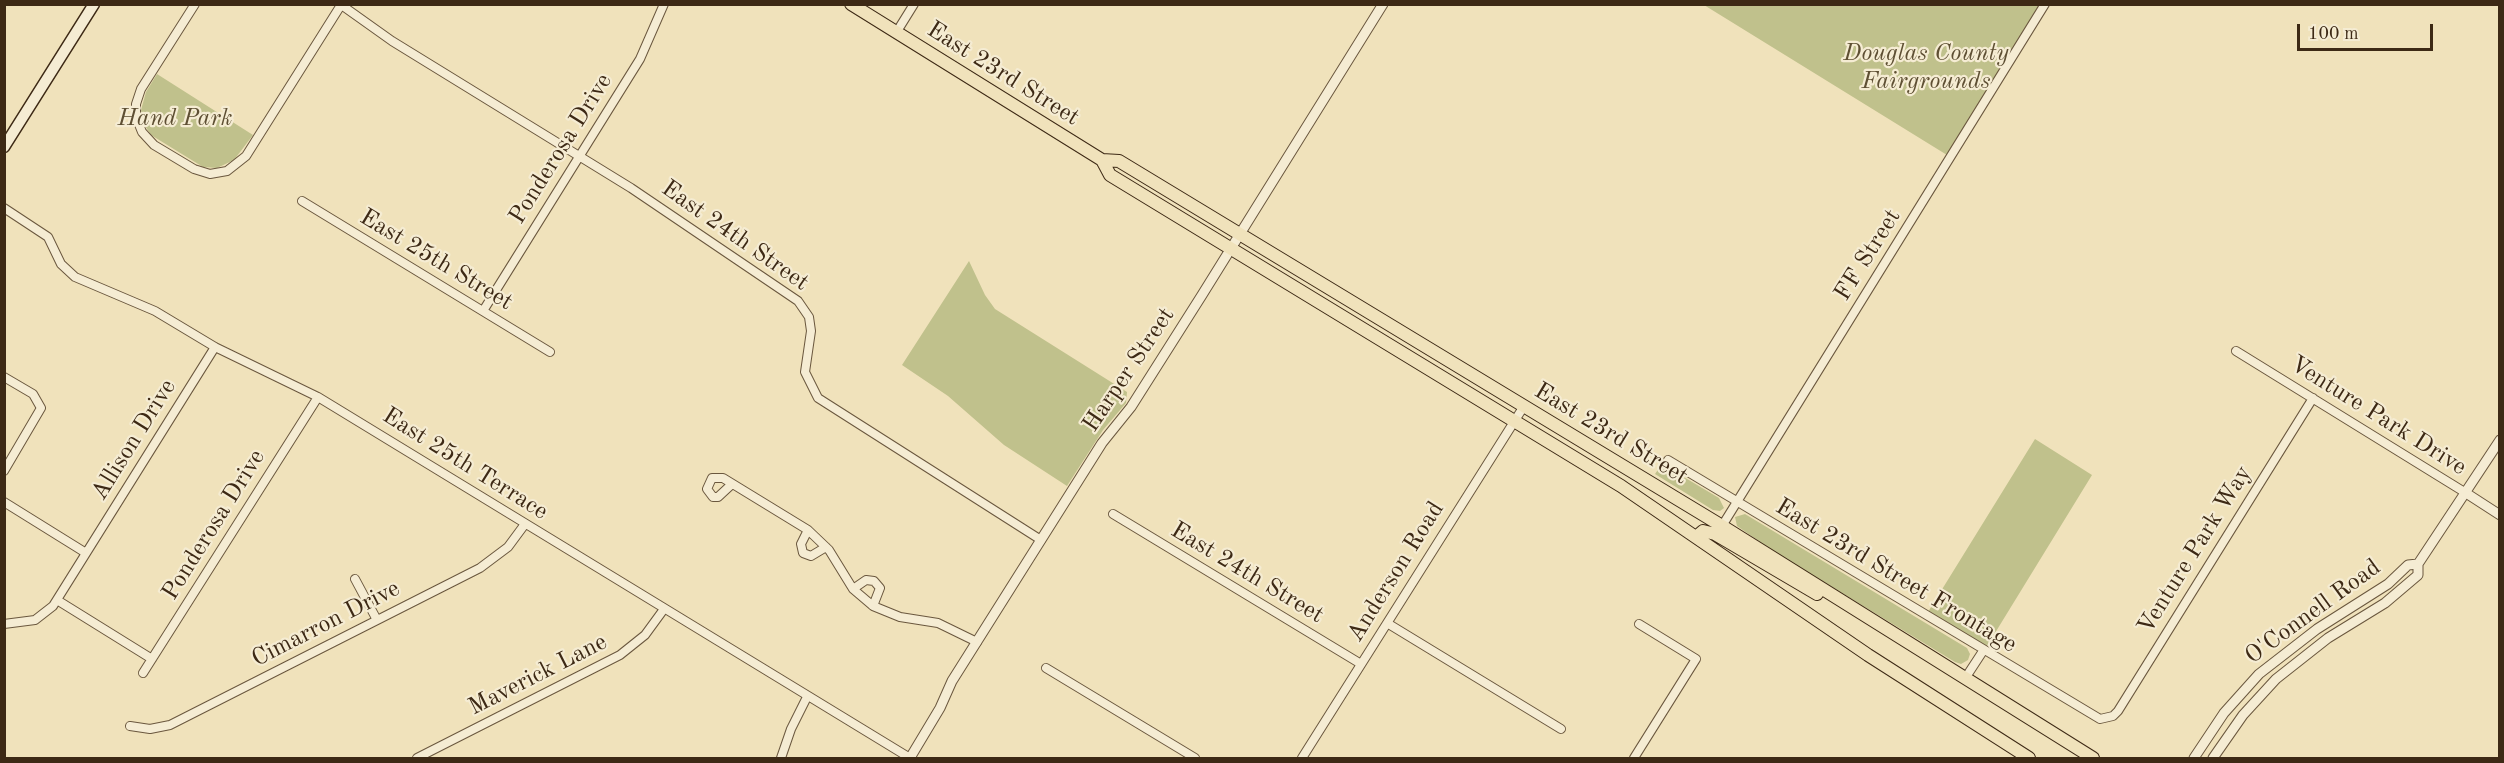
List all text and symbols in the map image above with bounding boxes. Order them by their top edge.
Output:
scale bar [2300,12,2436,50]
street label: East 23rd Street [921,16,1085,132]
text: 100 m [2308,25,2359,43]
park label: Douglas County Fairgrounds [1843,40,2009,96]
street label: Ponderosa Drive [503,68,619,230]
park label: Hand Park [118,105,232,133]
street label: East 24th Street [656,174,814,298]
street label: East 25th Street [354,203,518,317]
street label: FF Street [1829,204,1907,306]
street label: Harper Street [1077,302,1181,438]
street label: Venture Park Drive [2284,350,2472,482]
street label: Allison Drive [85,374,183,506]
street label: East 23rd Street [1529,377,1693,491]
street label: East 25th Terrace [377,402,553,526]
street label: Ponderosa Drive [156,444,272,606]
street label: Venture Park Way [2132,460,2258,640]
street label: East 23rd Street Frontage [1770,492,2022,660]
street label: Anderson Road [1341,496,1451,648]
street label: East 24th Street [1165,516,1329,630]
street label: O'Connell Road [2240,553,2386,671]
street label: Cimarron Drive [247,574,405,674]
street label: Maverick Lane [464,628,612,722]

